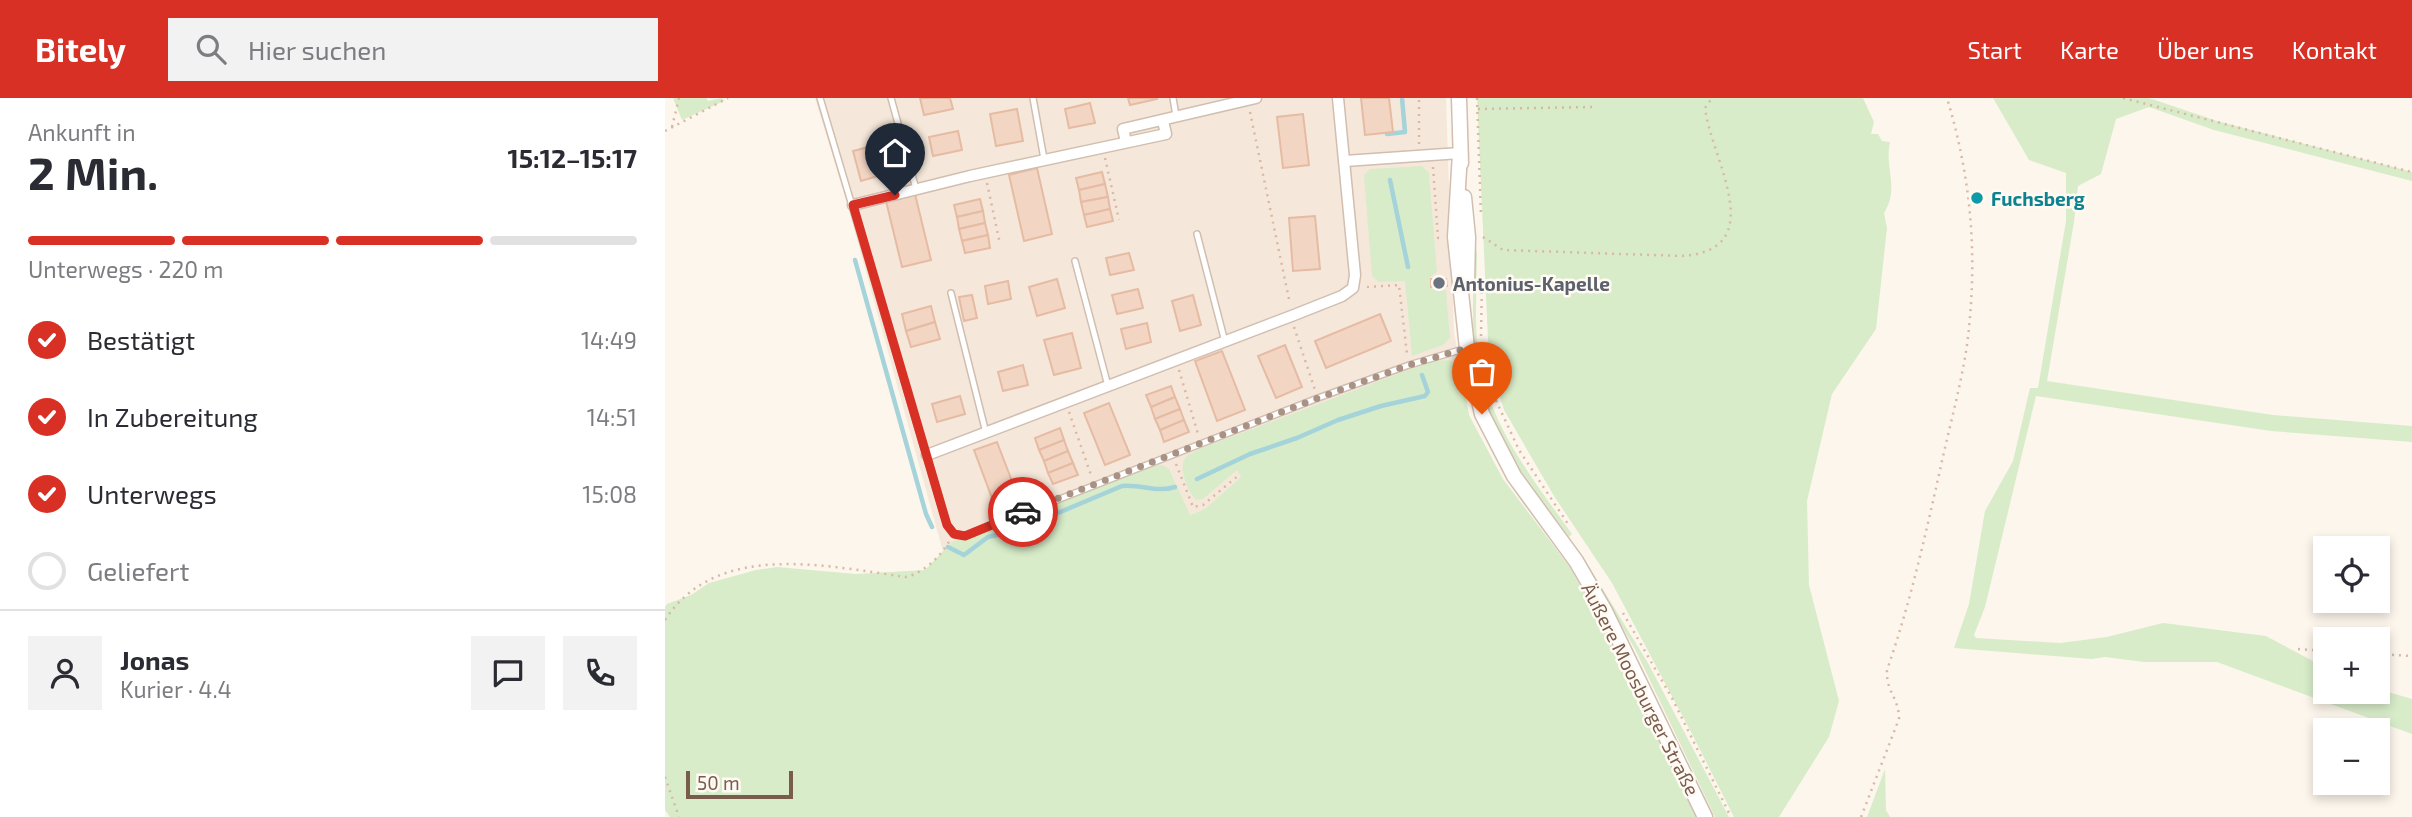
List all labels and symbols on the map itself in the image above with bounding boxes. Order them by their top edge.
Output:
pin [865,123,925,195]
place label: Fuchsberg [1991,187,2085,210]
marker: Fuchsberg [1969,190,1985,206]
place label: Antonius-Kapelle [1453,272,1610,295]
marker: Antonius-Kapelle [1431,275,1447,291]
pin [1452,342,1512,414]
courier [988,477,1058,547]
street label: Äußere Moosburger Straße [1577,579,1705,799]
scale bar [686,768,793,800]

